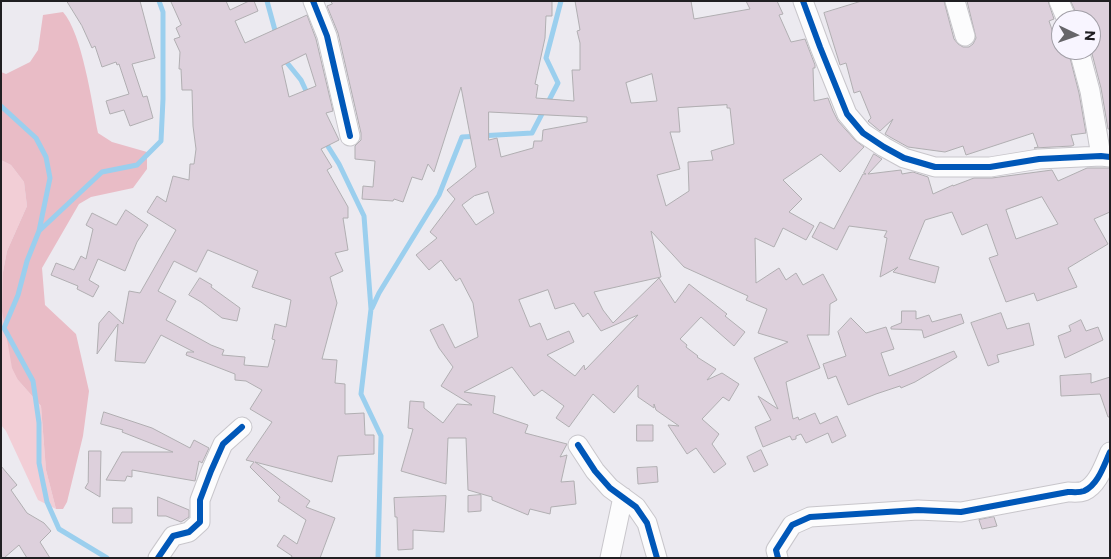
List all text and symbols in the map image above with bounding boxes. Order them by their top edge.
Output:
north arrow [1051,10,1101,60]
text: N [1082,30,1099,41]

